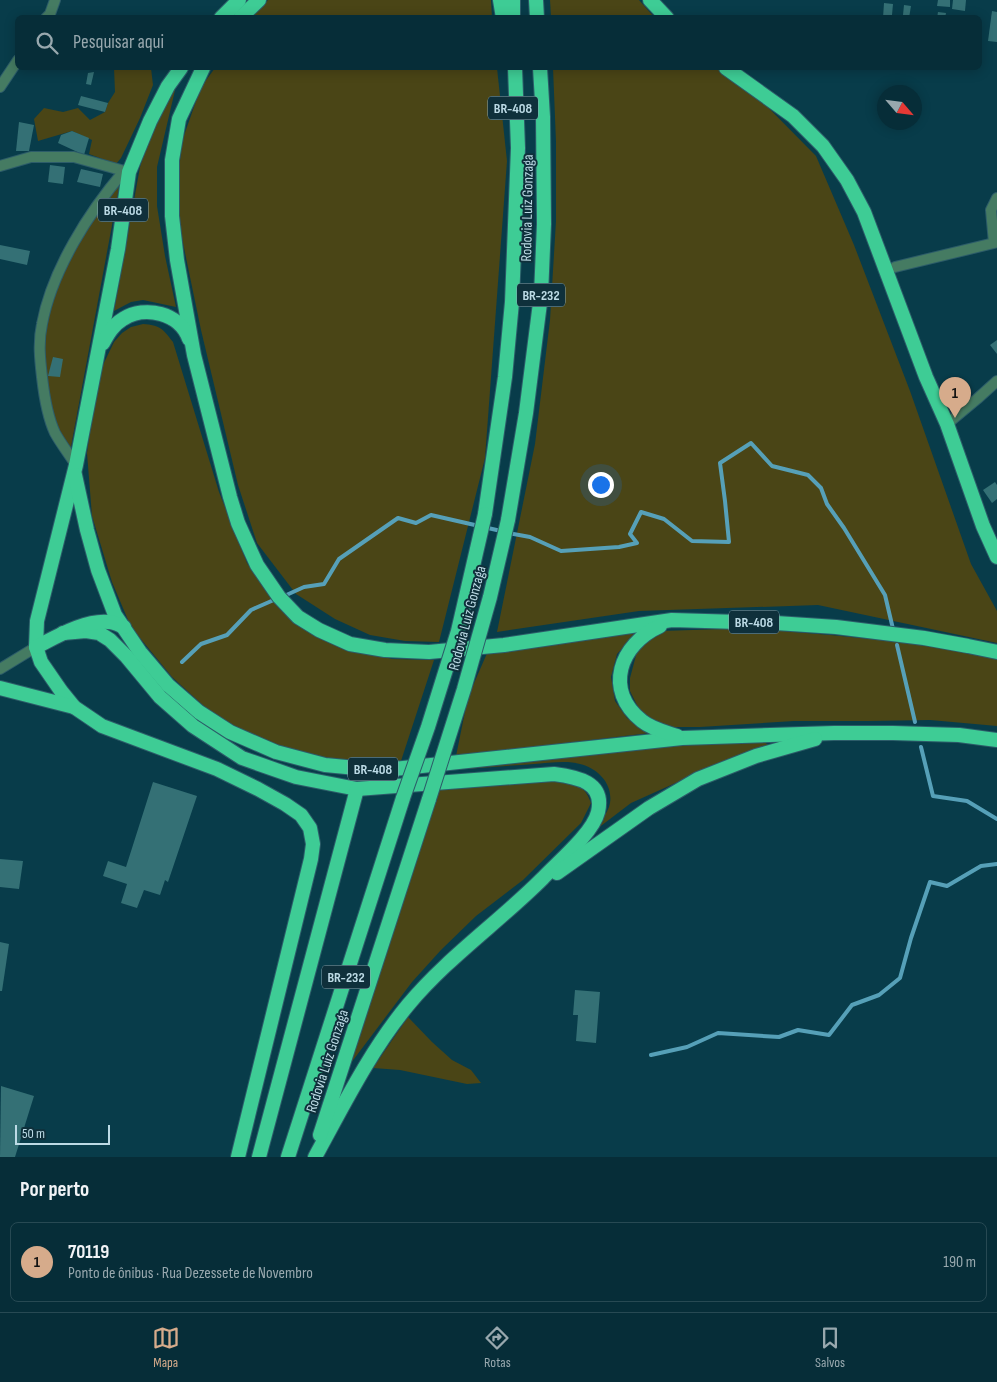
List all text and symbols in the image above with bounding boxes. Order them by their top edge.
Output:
search box [15,15,982,70]
icon: search [33,29,61,57]
text: Pesquisar aqui [73,31,164,54]
north arrow [877,85,922,130]
road number: BR-408 [488,96,538,120]
street label: Rodovia Luiz Gonzaga [517,154,538,262]
road number: BR-408 [98,198,148,222]
road number: BR-232 [517,284,565,306]
pin: 1 [939,377,971,418]
your location [588,472,614,498]
street label: Rodovia Luiz Gonzaga [444,564,491,672]
road number: BR-408 [729,610,779,634]
road number: BR-408 [348,758,398,781]
road number: BR-232 [322,966,370,989]
street label: Rodovia Luiz Gonzaga [302,1007,353,1115]
scale bar [15,1122,110,1145]
text: 50 m [22,1125,45,1142]
text: Por perto [20,1177,89,1202]
text: 70119 [68,1241,109,1264]
text: 1 [34,1253,40,1272]
text: 190 m [943,1253,976,1272]
text: Ponto de ônibus · Rua Dezessete de Novembro [68,1264,313,1283]
tab: Mapa [152,1324,180,1371]
tab: Rotas [483,1324,511,1371]
tab: Salvos [815,1324,845,1371]

